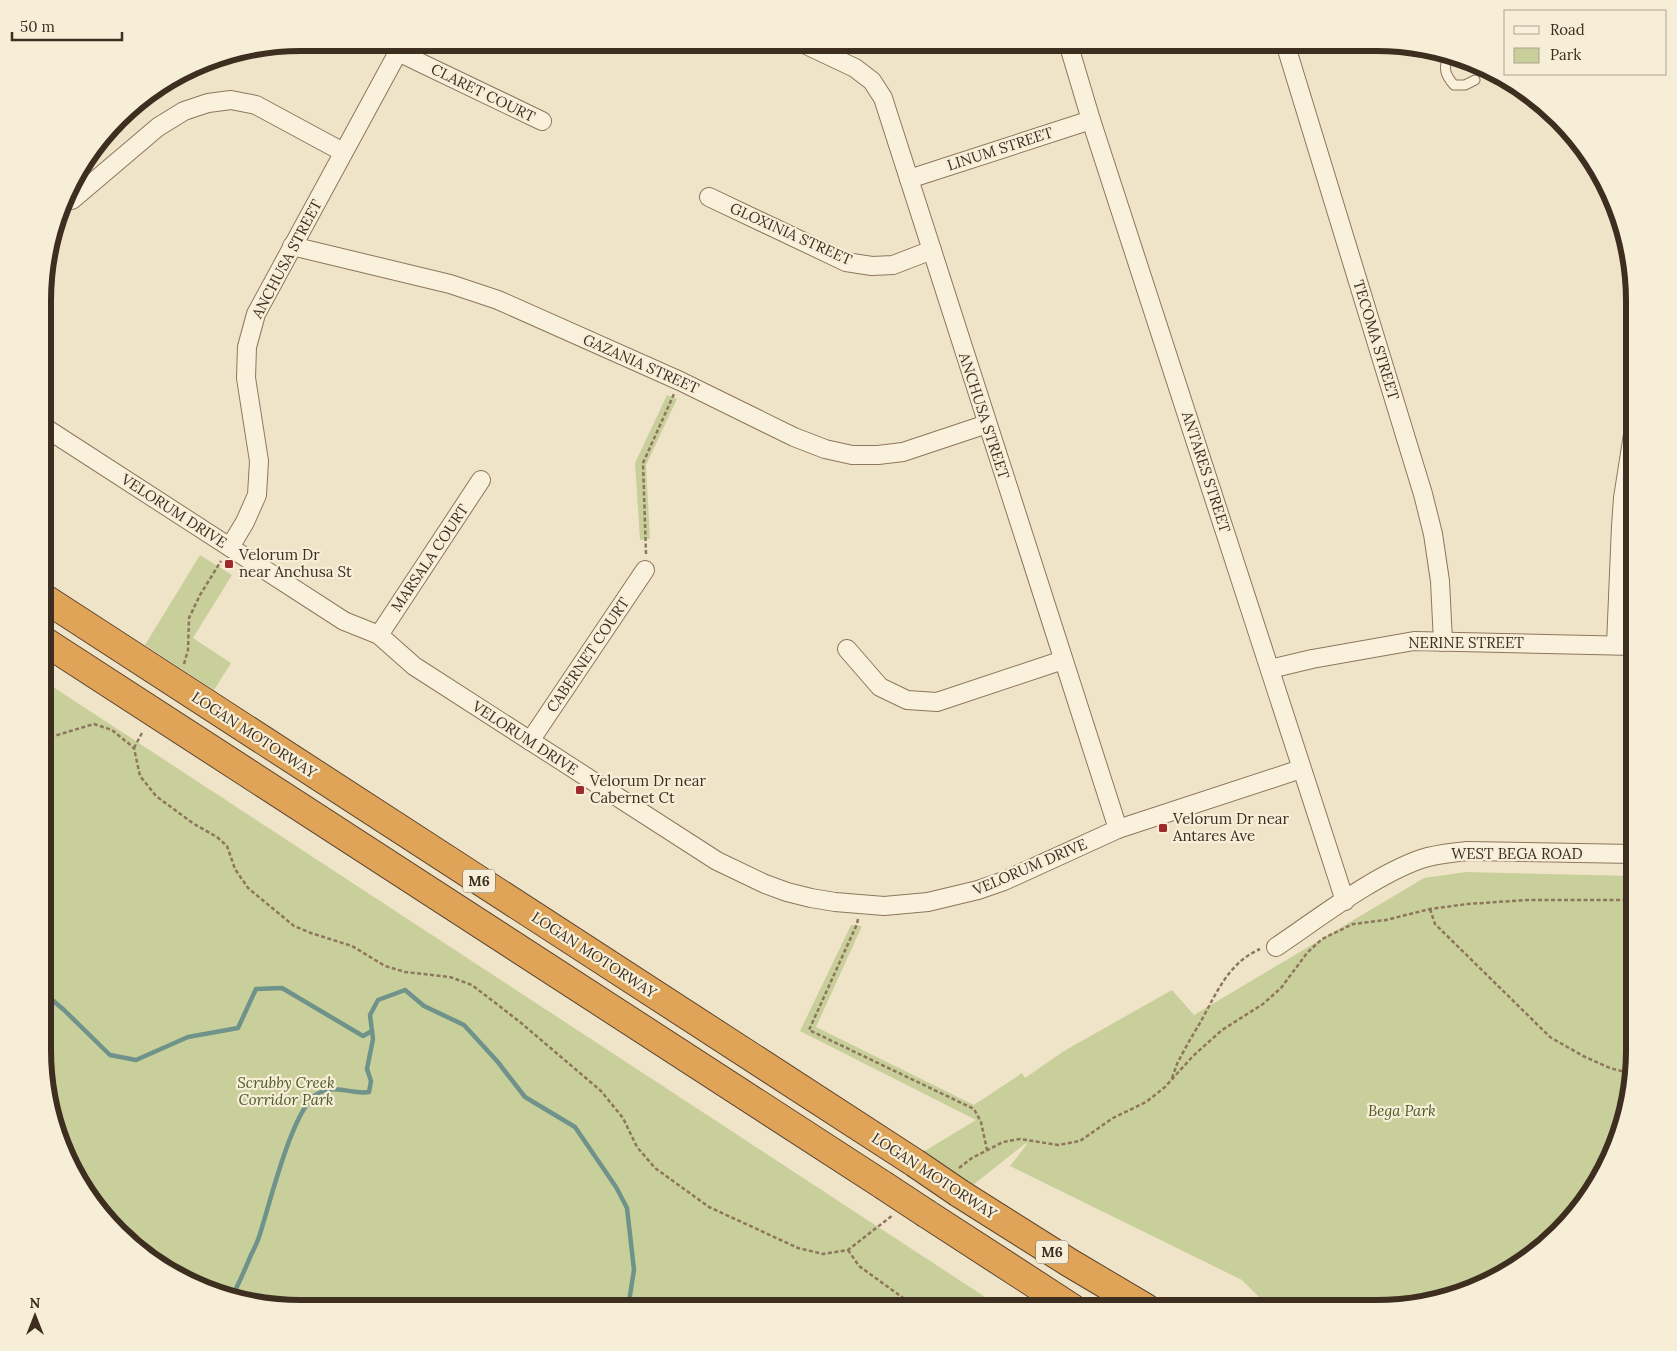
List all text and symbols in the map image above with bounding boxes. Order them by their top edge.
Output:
scale bar [12,10,122,42]
legend [1504,10,1667,75]
text: 50 m [20,17,55,36]
text: Road [1550,20,1585,39]
text: Park [1550,45,1581,64]
street label: CLARET COURT [428,59,539,126]
street label: LINUM STREET [945,122,1055,175]
street label: ANCHUSA STREET [247,196,326,322]
street label: GLOXINIA STREET [727,198,856,269]
street label: TECOMA STREET [1349,278,1404,402]
street label: GAZANIA STREET [580,329,703,398]
street label: ANCHUSA STREET [955,349,1014,482]
street label: ANTARES STREET [1178,408,1235,535]
street label: VELORUM DRIVE [117,469,231,552]
street label: MARSALA COURT [387,500,473,615]
place label: Velorum Dr near Anchusa St [238,545,352,581]
marker: Velorum Dr near Anchusa St [223,558,235,570]
street label: CABERNET COURT [542,593,633,716]
street label: NERINE STREET [1408,633,1524,652]
street label: LOGAN MOTORWAY [188,687,321,782]
street label: VELORUM DRIVE [468,696,582,779]
place label: Velorum Dr near Cabernet Ct [589,771,707,807]
marker: Velorum Dr near Cabernet Ct [574,784,586,796]
place label: Velorum Dr near Antares Ave [1172,809,1290,845]
marker: Velorum Dr near Antares Ave [1157,822,1169,834]
street label: VELORUM DRIVE [969,834,1090,900]
street label: WEST BEGA ROAD [1451,844,1583,863]
road number: M6 [463,869,495,892]
street label: LOGAN MOTORWAY [528,907,661,1002]
park label: Scrubby Creek Corridor Park [237,1073,335,1109]
park label: Bega Park [1368,1101,1436,1120]
street label: LOGAN MOTORWAY [868,1128,1001,1223]
road number: M6 [1036,1240,1068,1264]
north arrow [10,1291,60,1341]
text: N [30,1294,41,1312]

